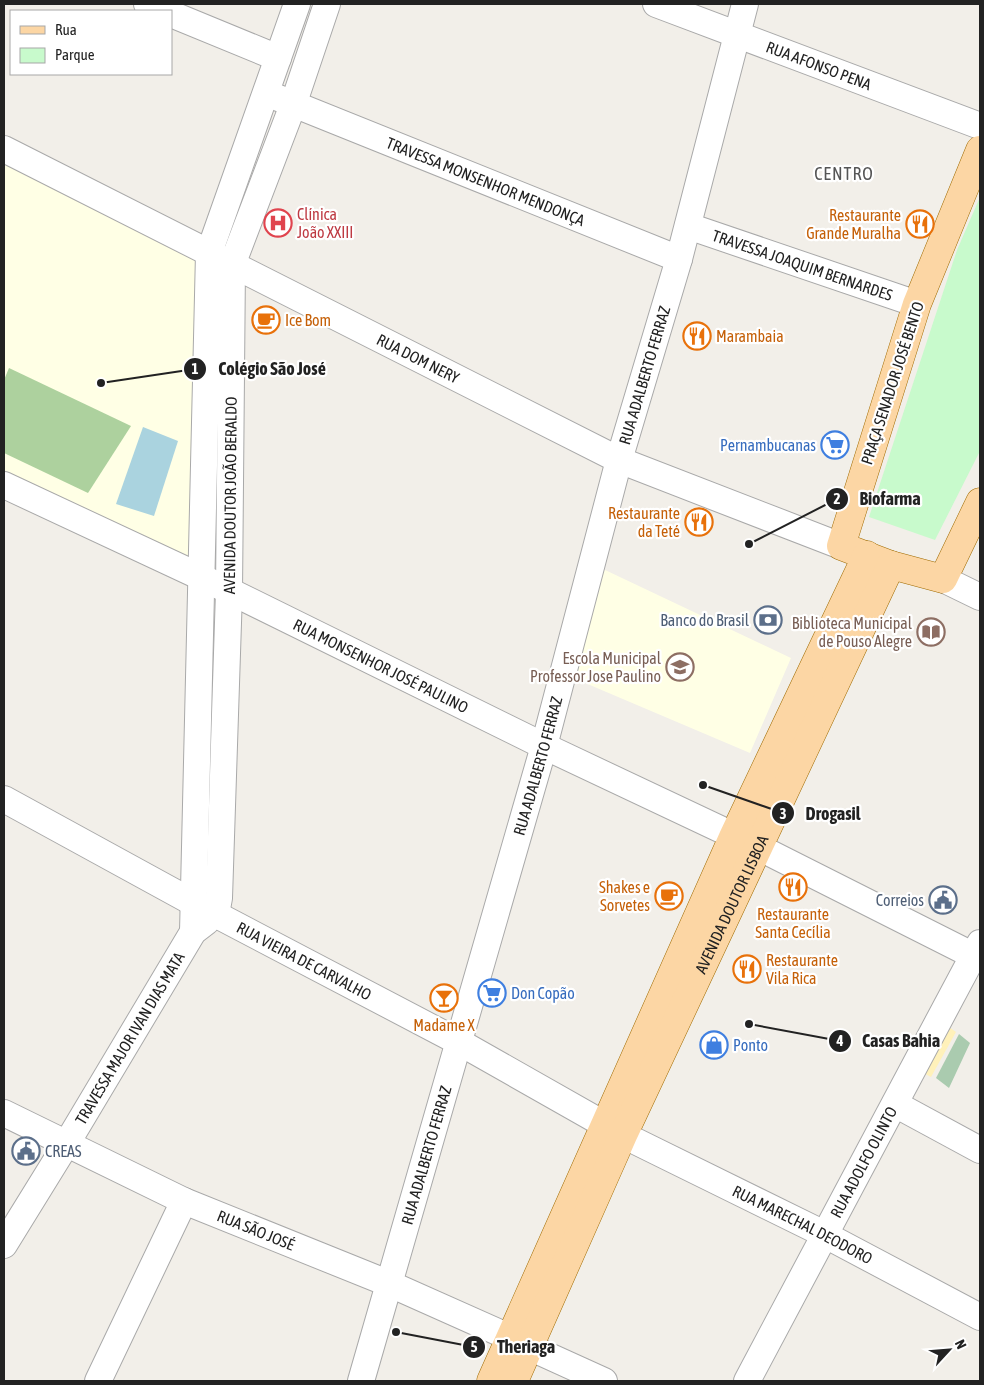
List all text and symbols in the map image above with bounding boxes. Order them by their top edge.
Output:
legend [10,10,172,75]
text: Rua [55,21,77,38]
street label: RUA AFONSO PENA [764,37,874,93]
text: Parque [55,46,95,63]
street label: TRAVESSA MONSENHOR MENDONÇA [384,133,588,229]
district label: CENTRO [814,163,874,184]
place label: Clínica João XXIII [297,205,353,241]
place label: Restaurante Grande Muralha [806,206,901,242]
hospital icon: Clínica João XXIII [263,208,293,238]
restaurant icon: Restaurante Grande Muralha [905,209,935,239]
street label: TRAVESSA JOAQUIM BERNARDES [710,226,895,304]
street label: PRAÇA SENADOR JOSÉ BENTO [857,299,928,467]
street label: RUA ADALBERTO FERRAZ [615,304,673,447]
cafe icon: Ice Bom [251,305,281,335]
place label: Ice Bom [285,311,331,329]
restaurant icon: Marambaia [682,321,712,351]
place label: Marambaia [716,327,784,345]
street label: RUA DOM NERY [374,330,463,387]
callout: Colégio São José [183,353,335,386]
text: Colégio São José [218,358,326,379]
text: 1 [191,360,199,377]
street label: AVENIDA DOUTOR JOÃO BERALDO [220,397,240,594]
supermarket icon: Pernambucanas [820,430,850,460]
place label: Pernambucanas [720,436,816,454]
callout: Biofarma [824,482,930,515]
text: Biofarma [859,488,921,509]
text: 2 [833,490,841,507]
place label: Restaurante da Teté [608,504,680,540]
restaurant icon: Restaurante da Teté [684,507,714,537]
bank icon: Banco do Brasil [753,605,783,635]
place label: Banco do Brasil [660,611,750,629]
place label: Biblioteca Municipal de Pouso Alegre [792,614,913,651]
street label: RUA MONSENHOR JOSÉ PAULINO [290,615,471,716]
library icon: Biblioteca Municipal de Pouso Alegre [916,617,946,647]
place label: Escola Municipal Professor Jose Paulino [530,649,662,685]
school or university icon: Escola Municipal Professor Jose Paulino [665,652,695,682]
street label: RUA ADALBERTO FERRAZ [510,694,566,837]
callout: Drogasil [771,797,870,830]
text: Drogasil [806,803,861,824]
text: 3 [779,805,787,822]
street label: AVENIDA DOUTOR LISBOA [691,832,772,976]
restaurant icon: Restaurante Santa Cecília [778,872,808,902]
place label: Shakes e Sorvetes [599,878,650,914]
cafe icon: Shakes e Sorvetes [654,881,684,911]
public building icon: Correios [928,885,958,915]
place label: Correios [876,891,924,909]
place label: Restaurante Santa Cecília [755,905,831,941]
street label: RUA VIEIRA DE CARVALHO [234,918,375,1003]
street label: TRAVESSA MAJOR IVAN DIAS MATA [71,949,188,1127]
place label: Restaurante Vila Rica [766,951,838,987]
restaurant icon: Restaurante Vila Rica [732,954,762,984]
supermarket icon: Don Copão [477,978,507,1008]
bar icon: Madame X [429,983,459,1013]
place label: Don Copão [511,984,575,1003]
place label: Madame X [413,1016,475,1034]
callout: Casas Bahia [827,1024,950,1057]
shop icon: Ponto [699,1030,729,1060]
text: Casas Bahia [862,1030,940,1051]
text: 4 [835,1032,844,1049]
place label: Ponto [733,1036,768,1054]
street label: RUA ADALBERTO FERRAZ [398,1084,455,1227]
street label: RUA ADOLFO OLINTO [827,1103,900,1221]
public building icon: CREAS [11,1136,41,1166]
place label: CREAS [45,1142,82,1160]
street label: RUA MARECHAL DEODORO [730,1181,876,1267]
street label: RUA SÃO JOSÉ [215,1206,297,1254]
north arrow [924,1325,974,1375]
callout: Theriaga [462,1331,565,1364]
text: Theriaga [497,1336,555,1357]
text: N [952,1337,970,1352]
text: 5 [470,1338,478,1355]

